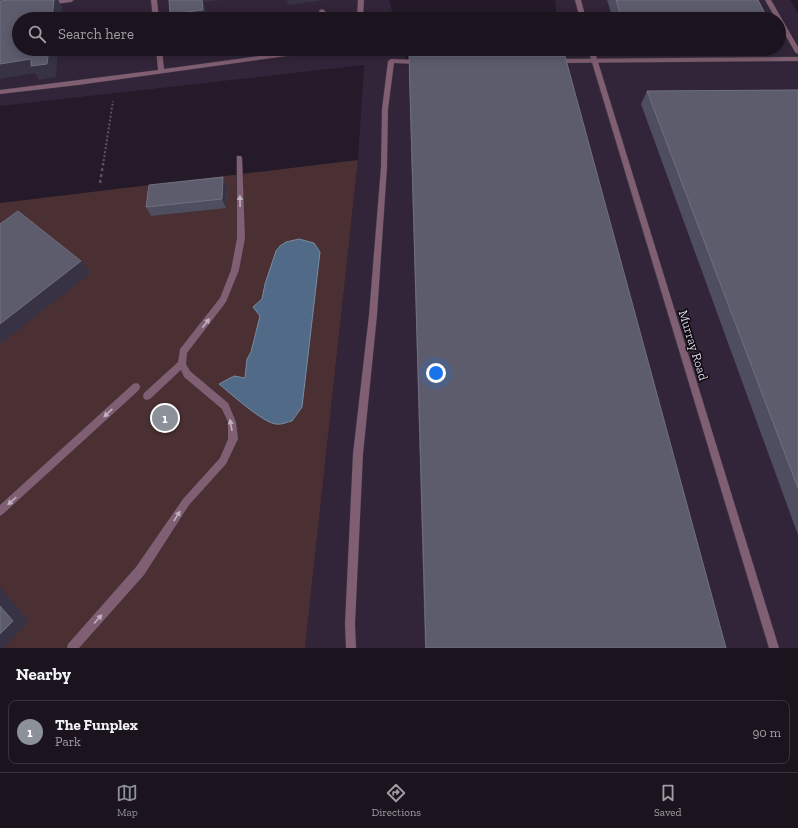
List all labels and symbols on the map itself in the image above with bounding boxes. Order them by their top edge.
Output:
one-way arrow [237,194,243,207]
street label: Murray Road [676,308,711,382]
one-way arrow [202,317,210,328]
your location [426,363,446,383]
pin: 1 [152,403,178,433]
one-way arrow [103,408,112,417]
one-way arrow [228,418,234,431]
one-way arrow [6,496,17,505]
one-way arrow [173,511,181,521]
one-way arrow [93,614,102,624]

